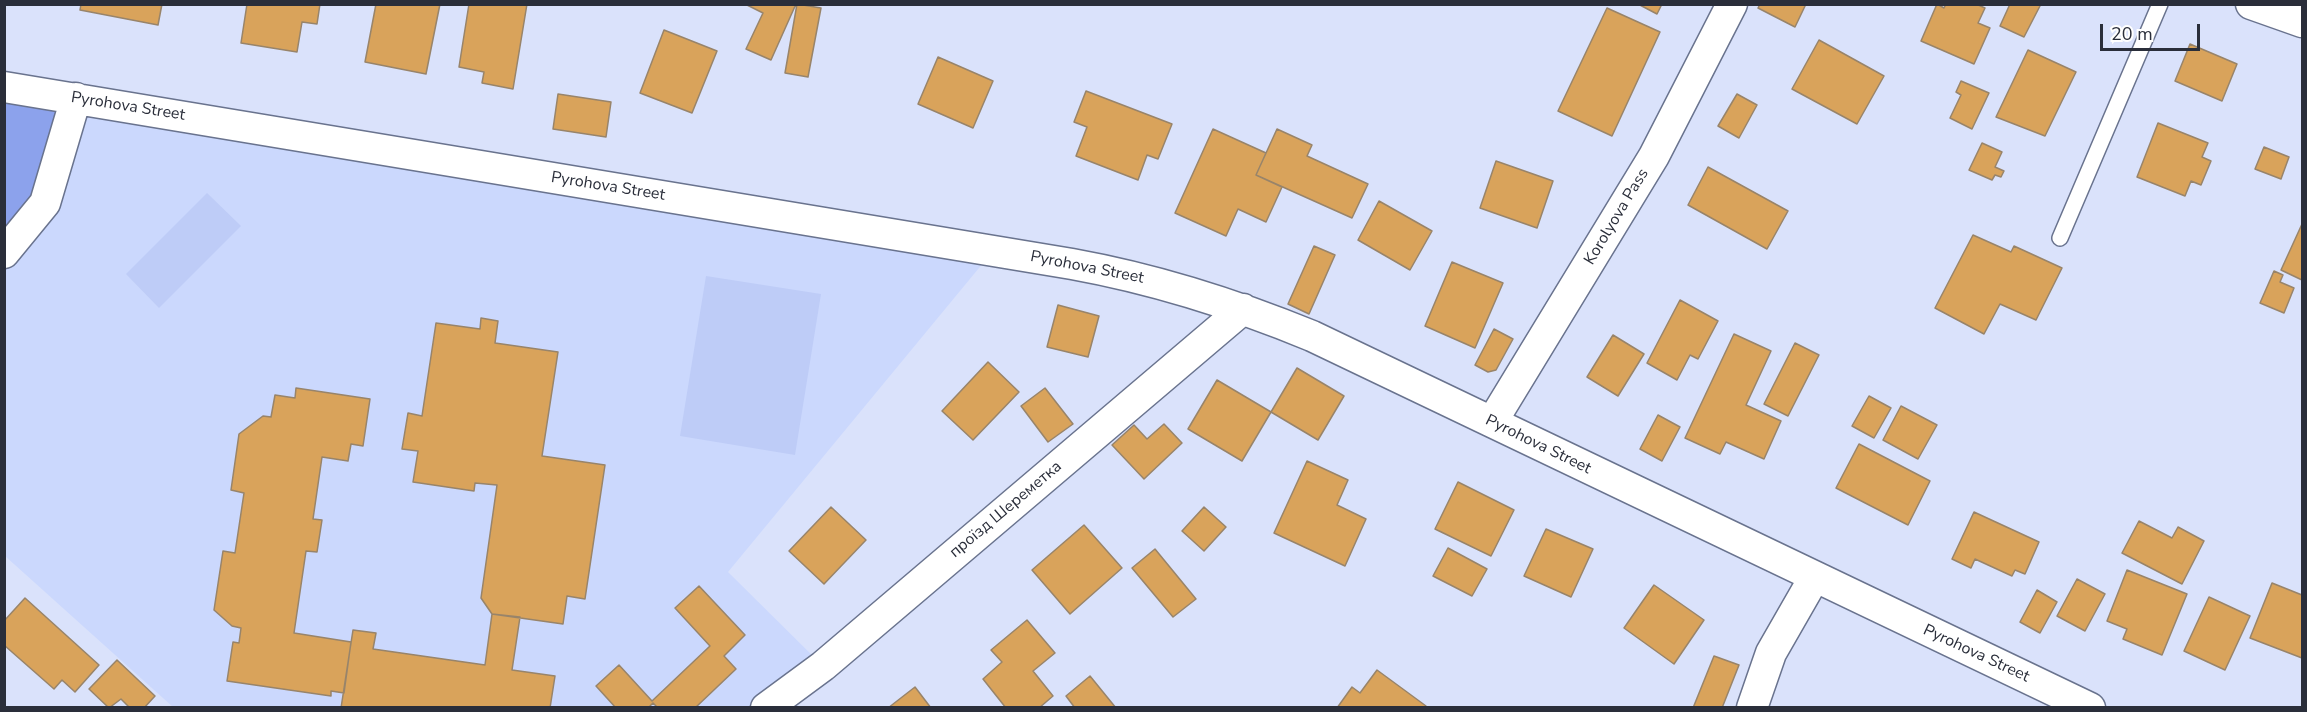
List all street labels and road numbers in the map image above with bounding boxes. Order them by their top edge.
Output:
street label: Pyrohova Street [70,89,186,125]
street label: Korolyova Pass [1581,165,1653,269]
street label: Pyrohova Street [550,169,666,205]
street label: Pyrohova Street [1029,248,1145,288]
street label: Pyrohova Street [1482,411,1594,479]
street label: проїзд Шереметка [946,457,1066,563]
street label: Pyrohova Street [1920,621,2032,687]

